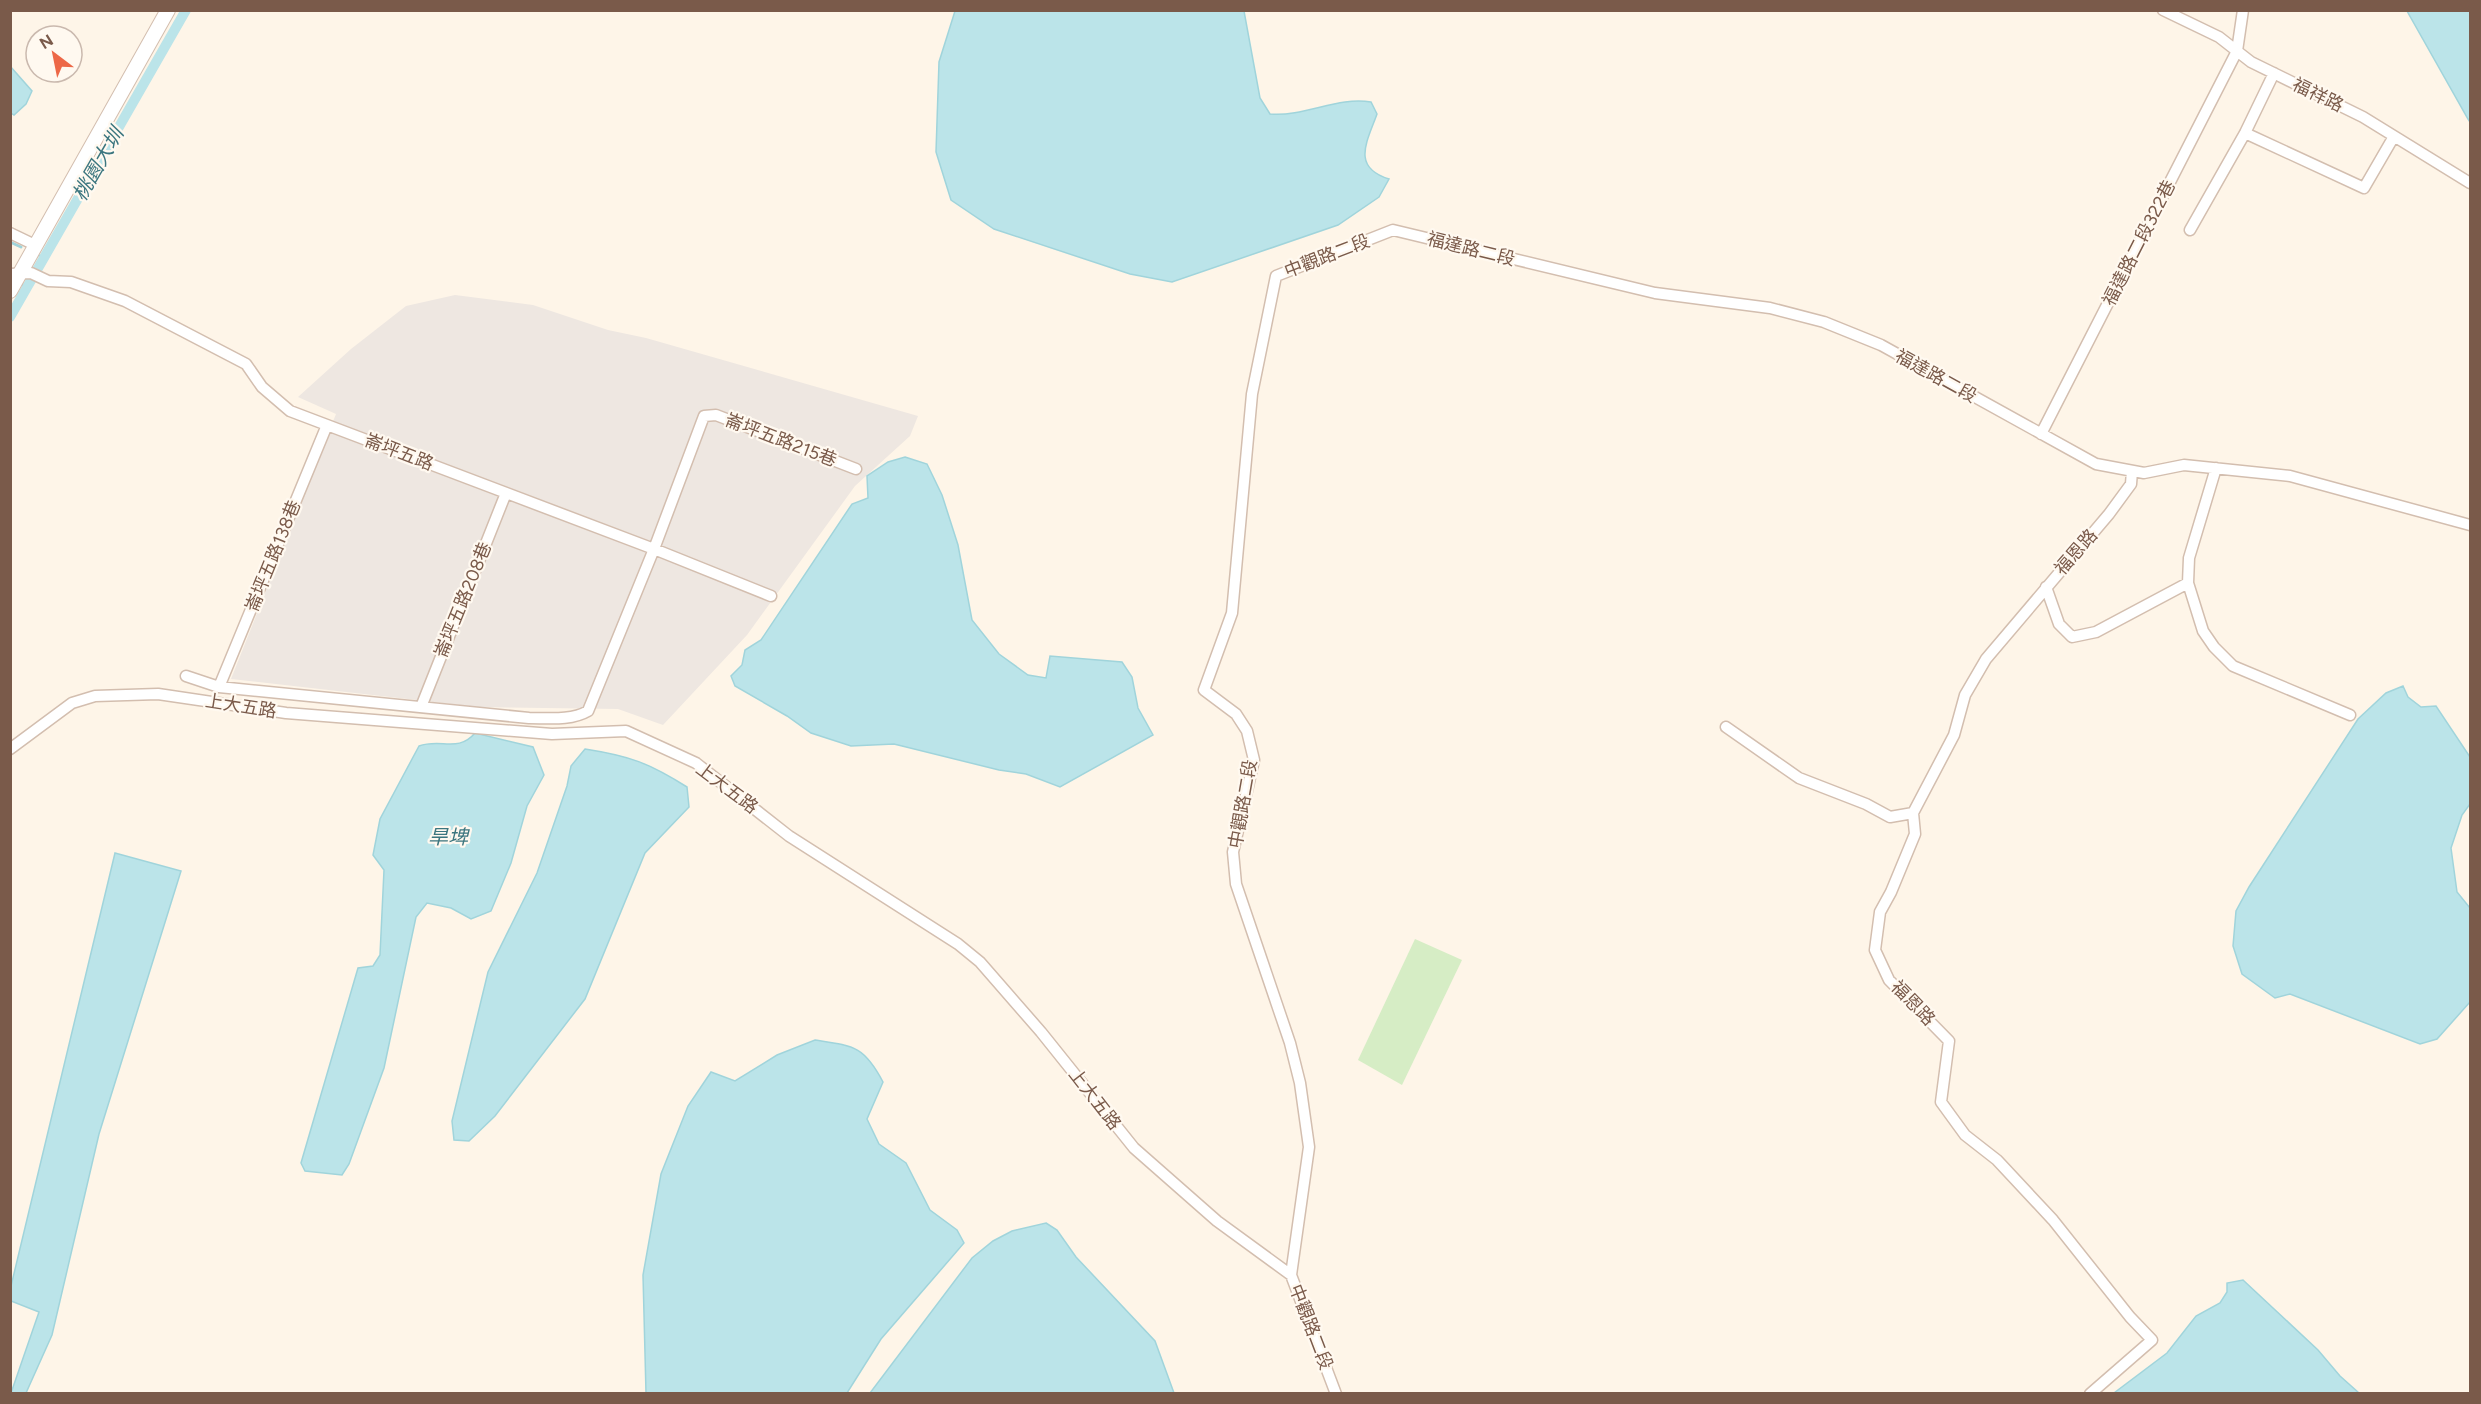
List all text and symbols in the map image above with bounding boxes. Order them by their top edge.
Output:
north arrow [24,24,84,84]
text: N [36,30,57,53]
street label: 福祥路 [2289,73,2347,117]
water label: 桃園大圳 [68,121,130,205]
street label: 福達路二段322巷 [2098,177,2180,309]
street label: 福達路二段 [1425,227,1517,271]
street label: 中觀路二段 [1281,230,1373,282]
street label: 福達路二段 [1891,345,1981,407]
street label: 崙坪五路215巷 [722,409,840,471]
street label: 崙坪五路 [361,429,437,475]
street label: 崙坪五路138巷 [241,497,305,615]
street label: 福恩路 [2050,524,2102,580]
street label: 崙坪五路208巷 [430,539,496,661]
street label: 上大五路 [204,690,278,722]
street label: 上大五路 [692,758,762,818]
street label: 中觀路二段 [1224,758,1262,850]
water label: 旱埤 [428,825,470,849]
street label: 福恩路 [1886,976,1940,1030]
street label: 上大五路 [1064,1064,1126,1134]
street label: 中觀路二段 [1285,1281,1337,1373]

